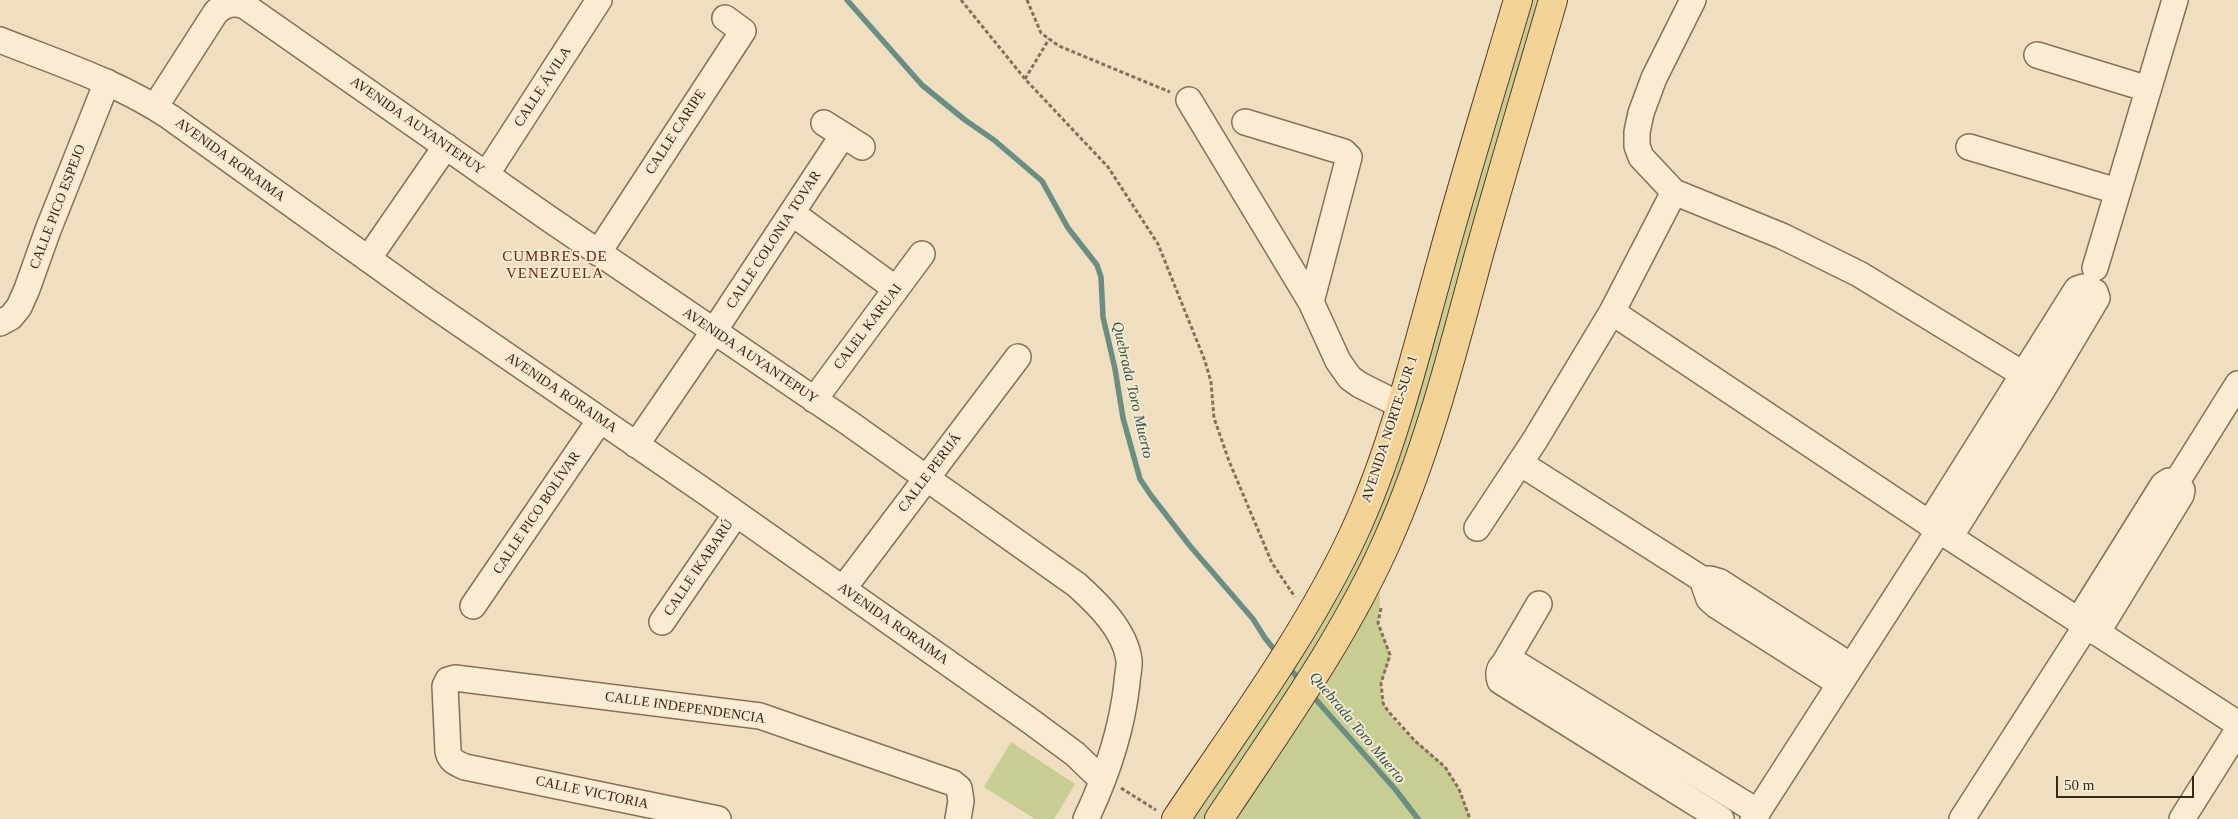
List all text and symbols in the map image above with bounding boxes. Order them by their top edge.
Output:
street label: CALLE ÁVILA [511,44,575,130]
street label: AVENIDA AUYANTEPUY [347,73,487,179]
street label: CALLE CARIPE [642,86,710,178]
street label: AVENIDA RORAIMA [172,115,288,205]
street label: CALLE PICO ESPEJO [26,142,90,272]
street label: CALLE COLONIA TOVAR [723,168,825,312]
district label: CUMBRES DE VENEZUELA [501,248,609,283]
street label: CALEL KARUAI [830,281,906,373]
street label: AVENIDA AUYANTEPUY [679,304,821,408]
water label: Quebrada Toro Muerto [1108,320,1156,460]
street label: AVENIDA RORAIMA [502,349,620,437]
street label: AVENIDA NORTE-SUR 1 [1358,353,1422,505]
street label: CALLE PERIJÁ [895,430,965,516]
street label: CALLE PICO BOLÍVAR [490,448,584,578]
street label: CALLE IKABARÚ [661,517,737,619]
street label: AVENIDA RORAIMA [834,579,952,669]
water label: Quebrada Toro Muerto [1305,669,1409,787]
street label: CALLE INDEPENDENCIA [604,688,766,728]
scale bar [2058,766,2196,798]
street label: CALLE VICTORIA [534,773,650,813]
text: 50 m [2064,777,2094,793]

